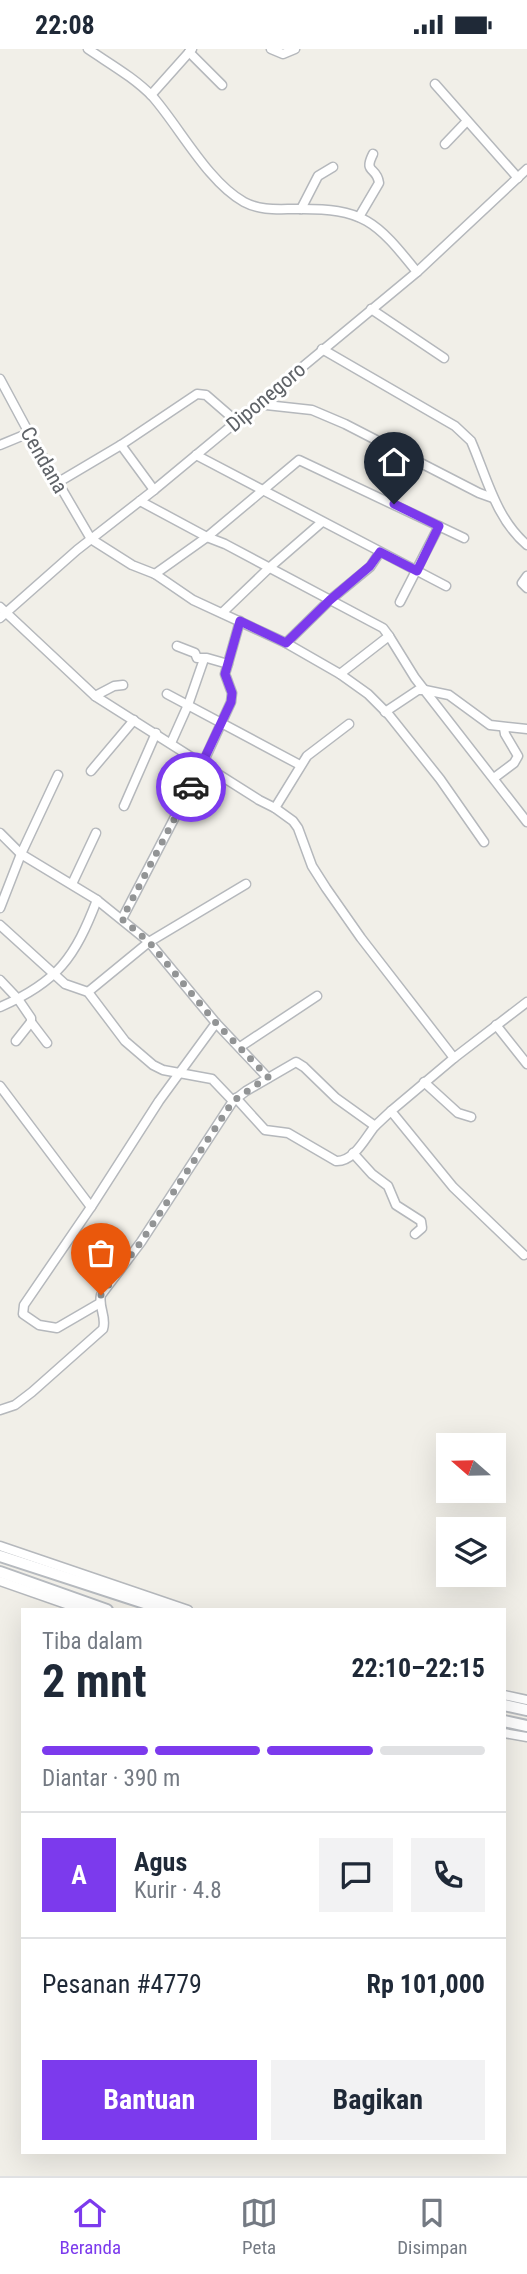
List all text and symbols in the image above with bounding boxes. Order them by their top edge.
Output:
text: 22:08 [35,10,95,40]
street label: Diponegoro [222,357,310,437]
street label: Cendana [15,423,73,497]
pin [364,432,424,504]
icon: home [375,443,413,481]
courier [156,752,226,822]
icon: car [172,768,210,806]
pin [71,1223,131,1295]
icon: bag [82,1234,120,1272]
north arrow [436,1433,506,1503]
map controls [436,1433,506,1587]
button: layers [436,1517,506,1587]
text: Tiba dalam [42,1628,143,1655]
text: 22:10–22:15 [351,1653,485,1683]
text: 2 mnt [42,1654,147,1708]
text: Diantar · 390 m [42,1765,180,1792]
button: chat [319,1838,393,1912]
button: phone [411,1838,485,1912]
text: Agus [134,1847,187,1877]
text: A [71,1860,87,1890]
text: Kurir · 4.8 [134,1877,222,1904]
text: Pesanan #4779 [42,1969,202,1999]
text: Rp 101,000 [367,1969,485,1999]
button: Bantuan [42,2060,257,2140]
button: Bagikan [271,2060,485,2140]
tab: Beranda [60,2194,121,2259]
tab: Peta [240,2194,278,2259]
tab: Disimpan [397,2194,467,2259]

